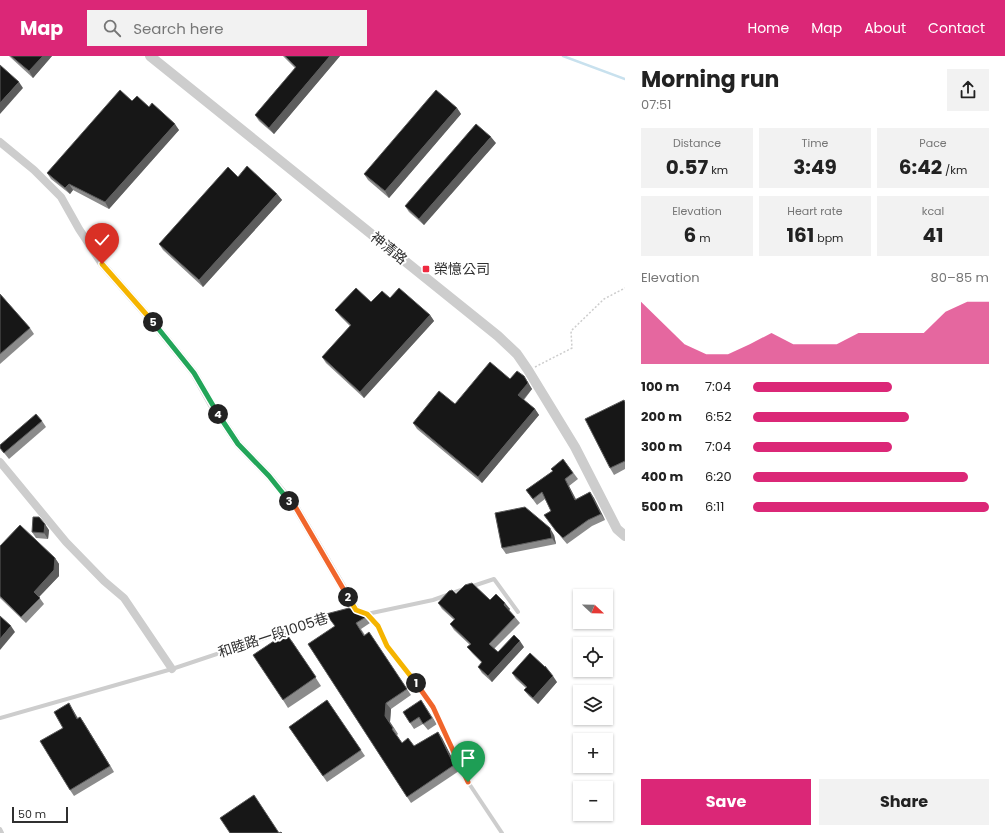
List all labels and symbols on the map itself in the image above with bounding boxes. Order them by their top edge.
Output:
pin [85,223,119,264]
street label: 神清路 [366,227,412,269]
place label: 榮憶公司 [434,259,490,279]
marker: 榮憶公司 [421,264,431,274]
pin: 5 [143,312,163,332]
pin: 4 [208,404,228,424]
pin: 3 [279,491,299,511]
pin: 2 [338,587,358,607]
north arrow [573,589,613,629]
street label: 和睦路一段1005巷 [215,608,331,662]
pin: 1 [406,673,426,693]
pin [451,741,485,782]
scale bar [12,805,68,824]

